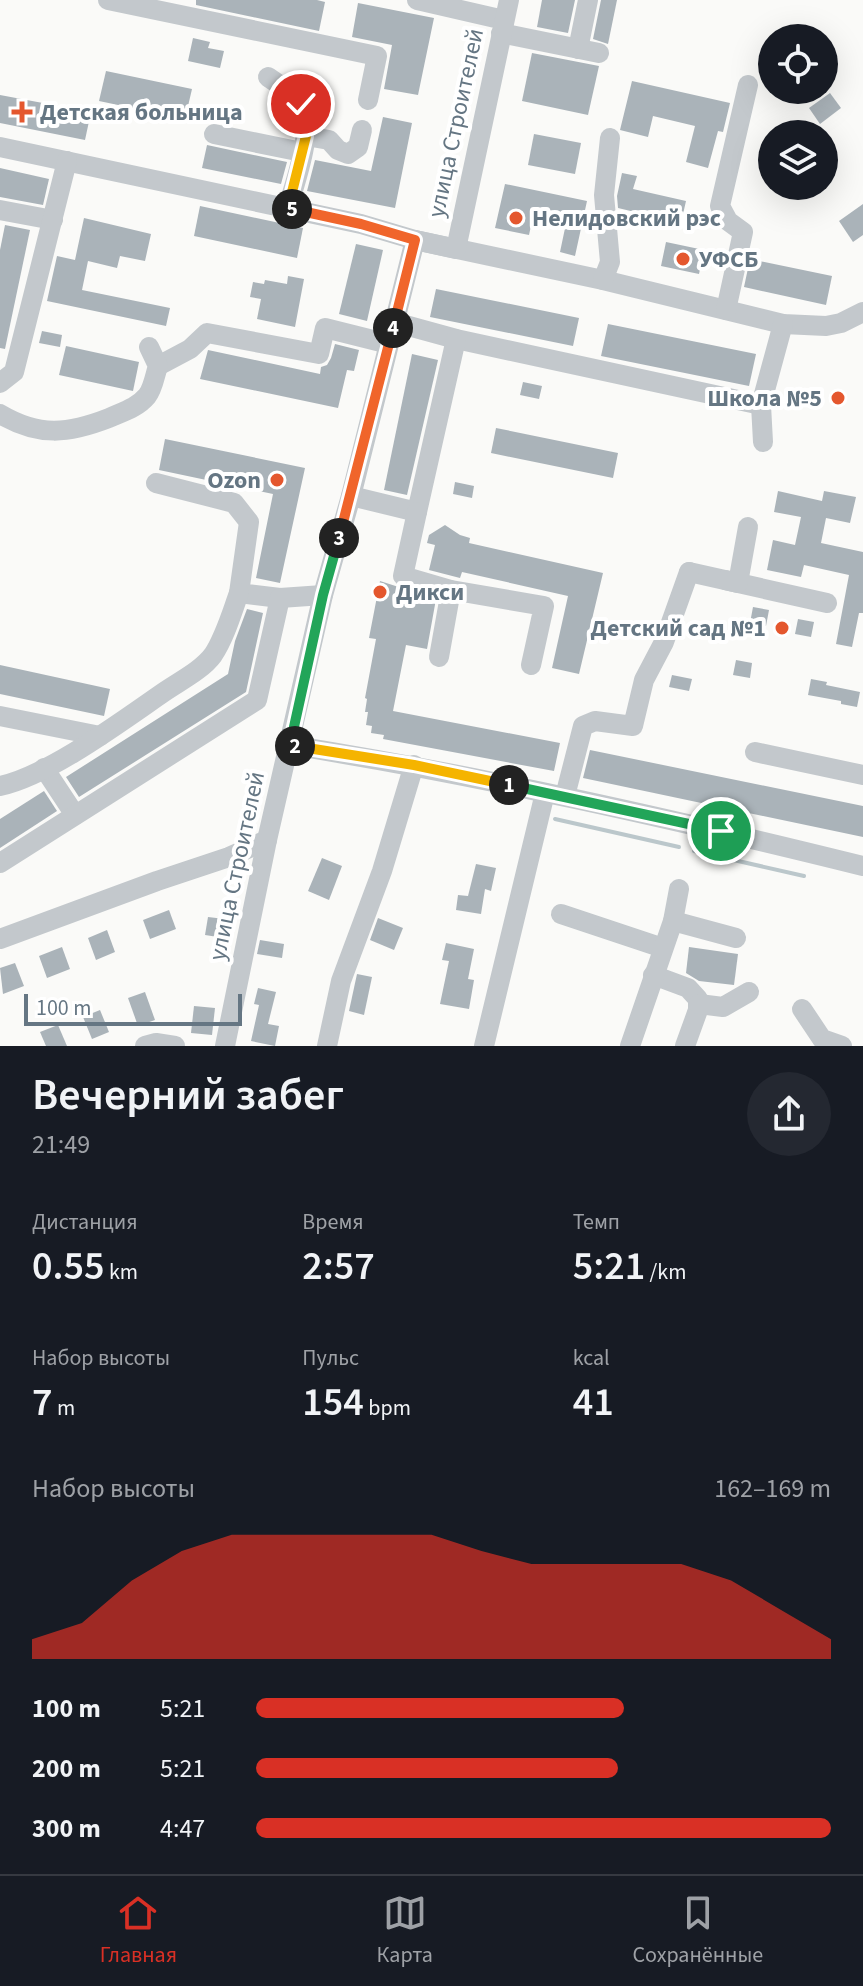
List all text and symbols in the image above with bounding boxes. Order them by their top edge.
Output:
map controls [758,24,838,200]
button: locate [758,24,838,104]
street label: улица Строителей [419,25,493,221]
pin [267,70,335,138]
icon: check [279,82,323,126]
place label: Детская больница [40,95,243,130]
marker: Детская больница [11,101,33,123]
button: layers [758,120,838,200]
pin: 5 [272,189,312,229]
text: 5 [286,193,298,225]
place label: Нелидовский рэс [532,201,721,236]
marker: Нелидовский рэс [507,209,525,227]
place label: УФСБ [699,242,758,277]
marker: УФСБ [674,250,692,268]
pin: 4 [373,308,413,348]
text: 4 [387,312,399,344]
place label: Школа №5 [707,381,822,416]
marker: Школа №5 [829,389,847,407]
place label: Ozon [207,463,261,498]
marker: Ozon [268,471,286,489]
pin: 3 [319,518,359,558]
text: 3 [333,522,345,554]
place label: Дикси [396,575,464,610]
marker: Дикси [371,583,389,601]
place label: Детский сад №1 [591,611,766,646]
marker: Детский сад №1 [773,619,791,637]
pin: 2 [275,726,315,766]
text: 2 [289,730,301,762]
pin: 1 [489,765,529,805]
street label: улица Строителей [200,768,274,964]
text: 1 [503,769,515,801]
pin [687,797,755,865]
icon: arrive [699,809,743,853]
scale bar [24,990,242,1026]
text: 100 m [36,992,91,1024]
text: Вечерний забег [32,1064,344,1127]
button: share [747,1072,831,1156]
text: 21:49 [32,1126,90,1163]
text: Дистанция [32,1206,138,1238]
text: Время [302,1206,364,1238]
text: Темп [573,1206,620,1238]
text: 0.55 [32,1238,105,1295]
text: 2:57 [302,1238,375,1295]
text: 5:21 [573,1238,645,1295]
text: km [105,1256,138,1288]
text: /km [645,1256,686,1288]
text: Набор высоты [32,1342,170,1374]
text: Пульс [302,1342,359,1374]
text: kcal [573,1342,610,1374]
text: 7 [32,1374,53,1431]
text: 154 [302,1374,364,1431]
text: 41 [573,1374,614,1431]
text: m [53,1392,75,1424]
text: bpm [364,1392,411,1424]
text: Набор высоты [32,1470,195,1507]
text: 162–169 m [714,1470,831,1507]
text: 100 m [32,1690,101,1727]
text: 5:21 [160,1690,205,1727]
text: 200 m [32,1750,101,1787]
text: 5:21 [160,1750,205,1787]
text: 300 m [32,1810,101,1847]
text: 4:47 [160,1810,205,1847]
tab: Главная [100,1891,177,1971]
tab: Карта [377,1891,433,1971]
tab: Сохранённые [633,1891,763,1971]

